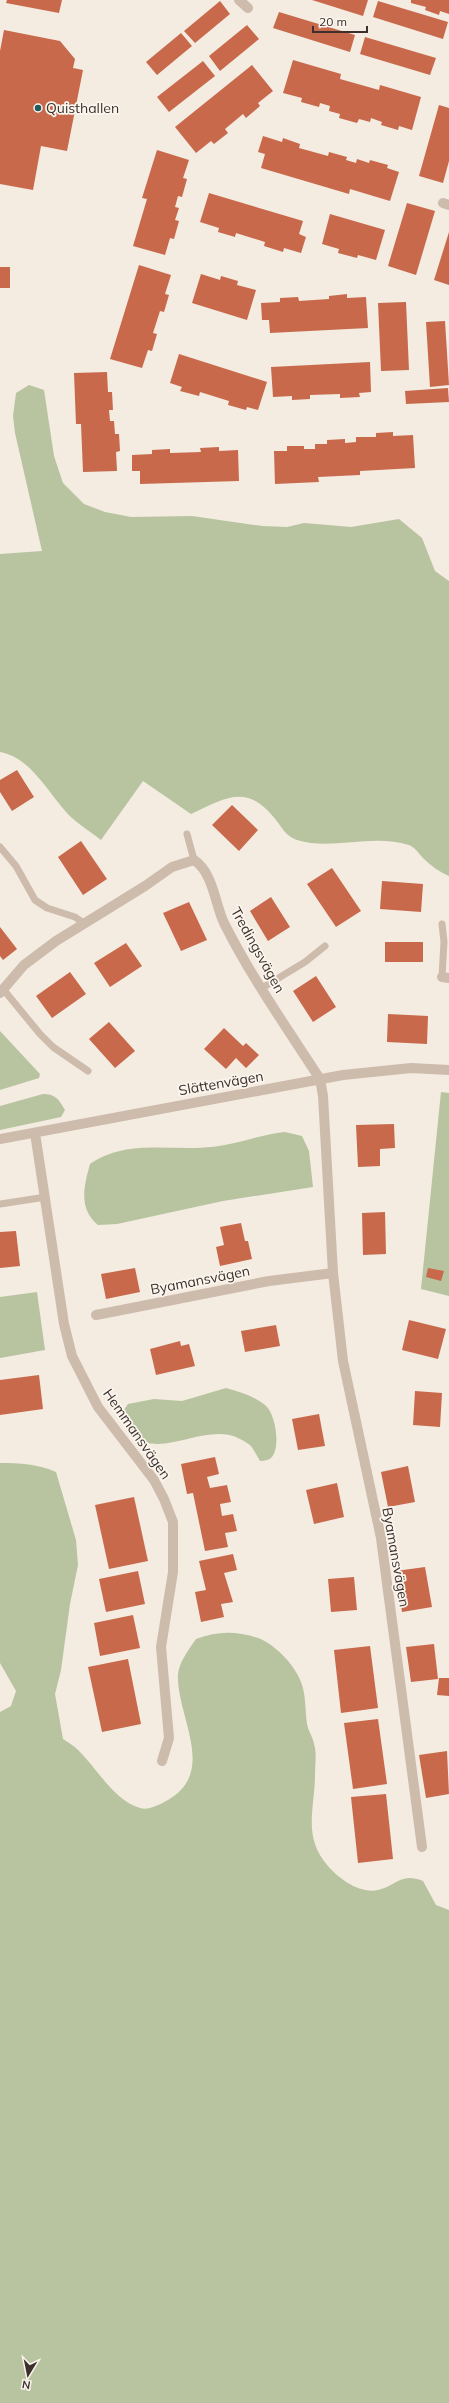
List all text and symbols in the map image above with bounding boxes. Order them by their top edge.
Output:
scale bar [313,8,367,34]
text: 20 m [319,14,347,29]
place label: Quisthallen [46,99,119,117]
marker: Quisthallen [33,103,43,113]
street label: Tredingsvägen [227,904,289,996]
street label: Slättenvägen [177,1067,265,1099]
street label: Byamansvägen [149,1262,251,1298]
street label: Hemmansvägen [99,1385,175,1483]
street label: Byamansvägen [378,1506,414,1608]
north arrow [8,2355,48,2395]
text: N [21,2377,32,2392]

